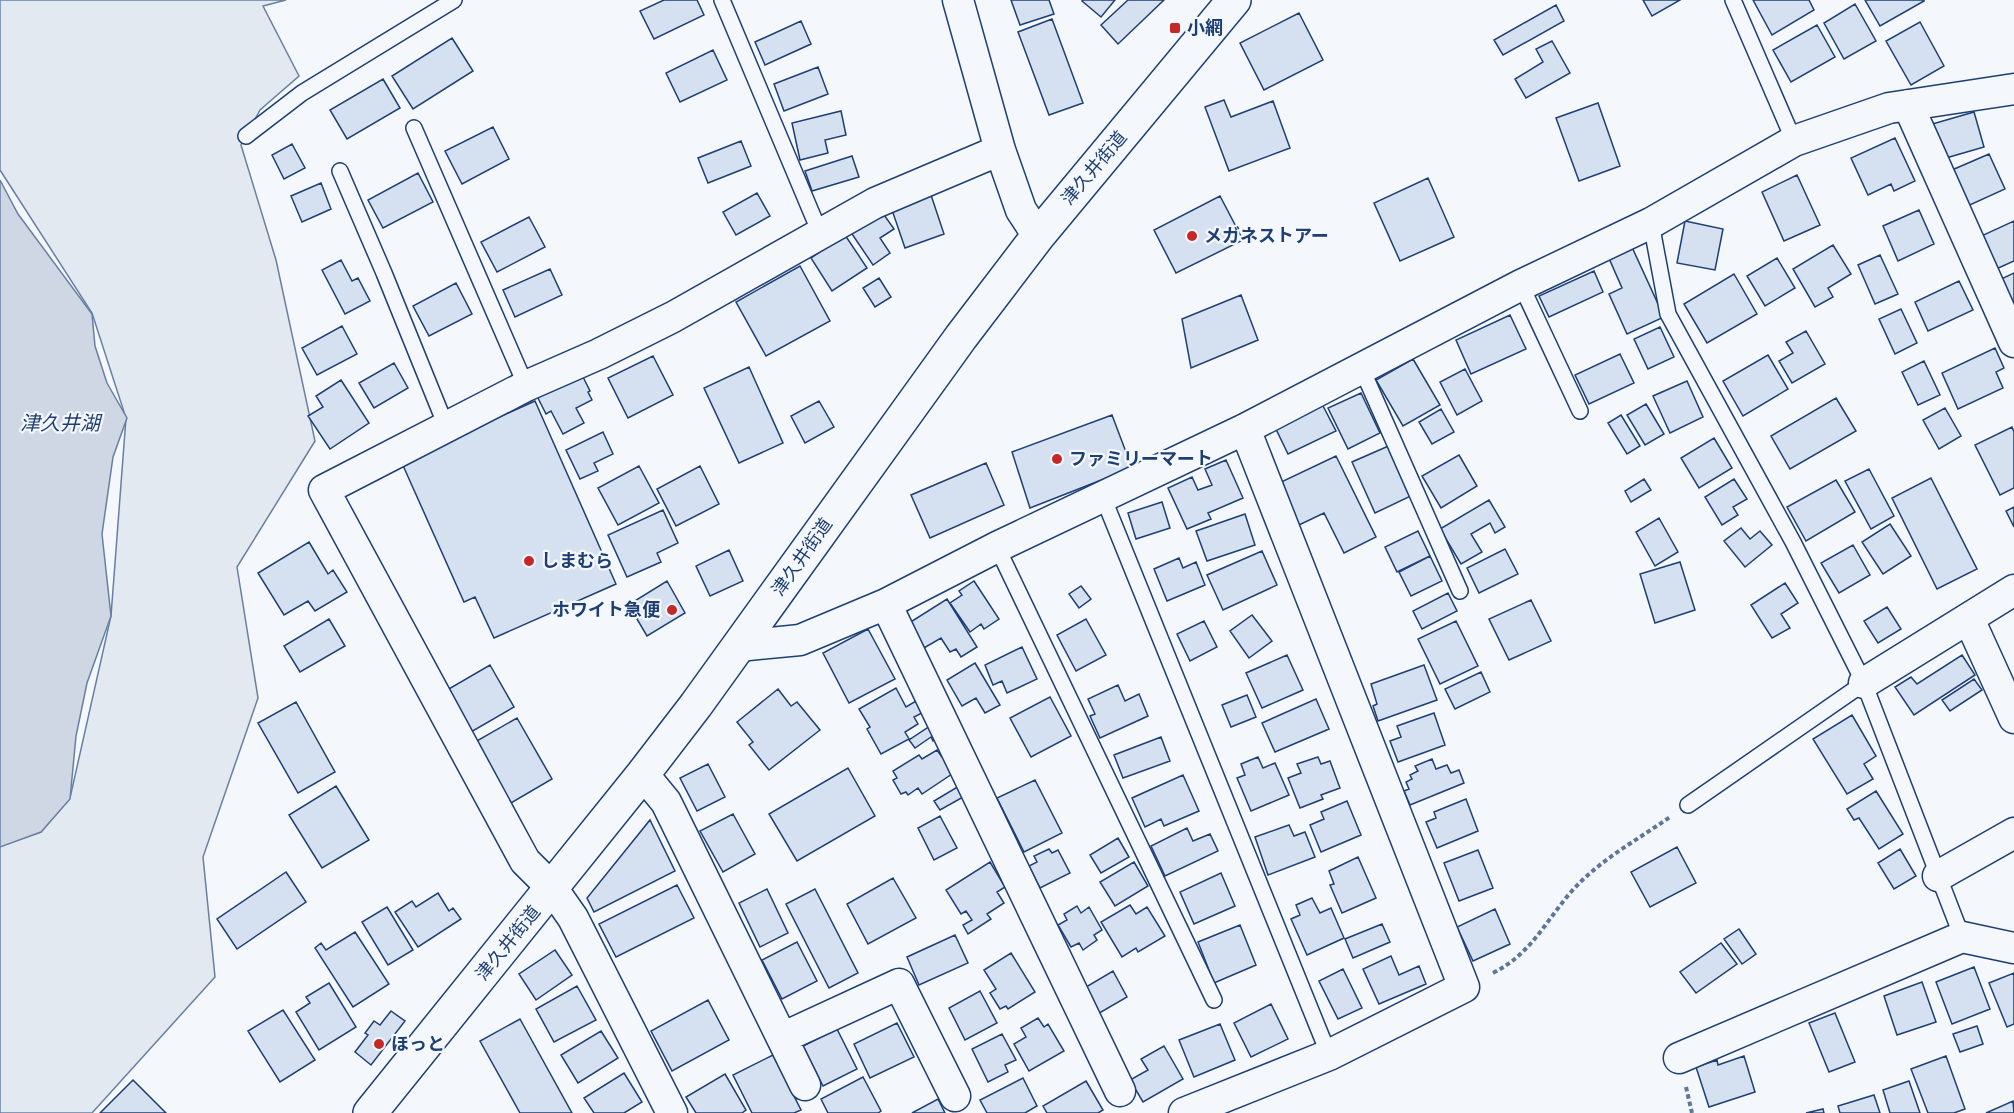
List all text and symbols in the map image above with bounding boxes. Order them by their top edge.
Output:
place label: 小網 [1187,17,1223,39]
marker: 小網 [1168,21,1182,35]
street label: 津久井街道 [1057,126,1131,210]
place label: メガネストアー [1204,225,1329,247]
marker: メガネストアー [1185,229,1199,243]
water label: 津久井湖 [20,412,103,435]
place label: ファミリーマート [1069,448,1213,470]
marker: ファミリーマート [1050,452,1064,466]
street label: 津久井街道 [767,514,837,600]
place label: しまむら [541,550,613,572]
marker: しまむら [522,554,536,568]
place label: ホワイト急便 [552,599,661,621]
marker: ホワイト急便 [665,603,679,617]
street label: 津久井街道 [471,901,545,985]
place label: ほっと [391,1033,445,1055]
marker: ほっと [372,1037,386,1051]

